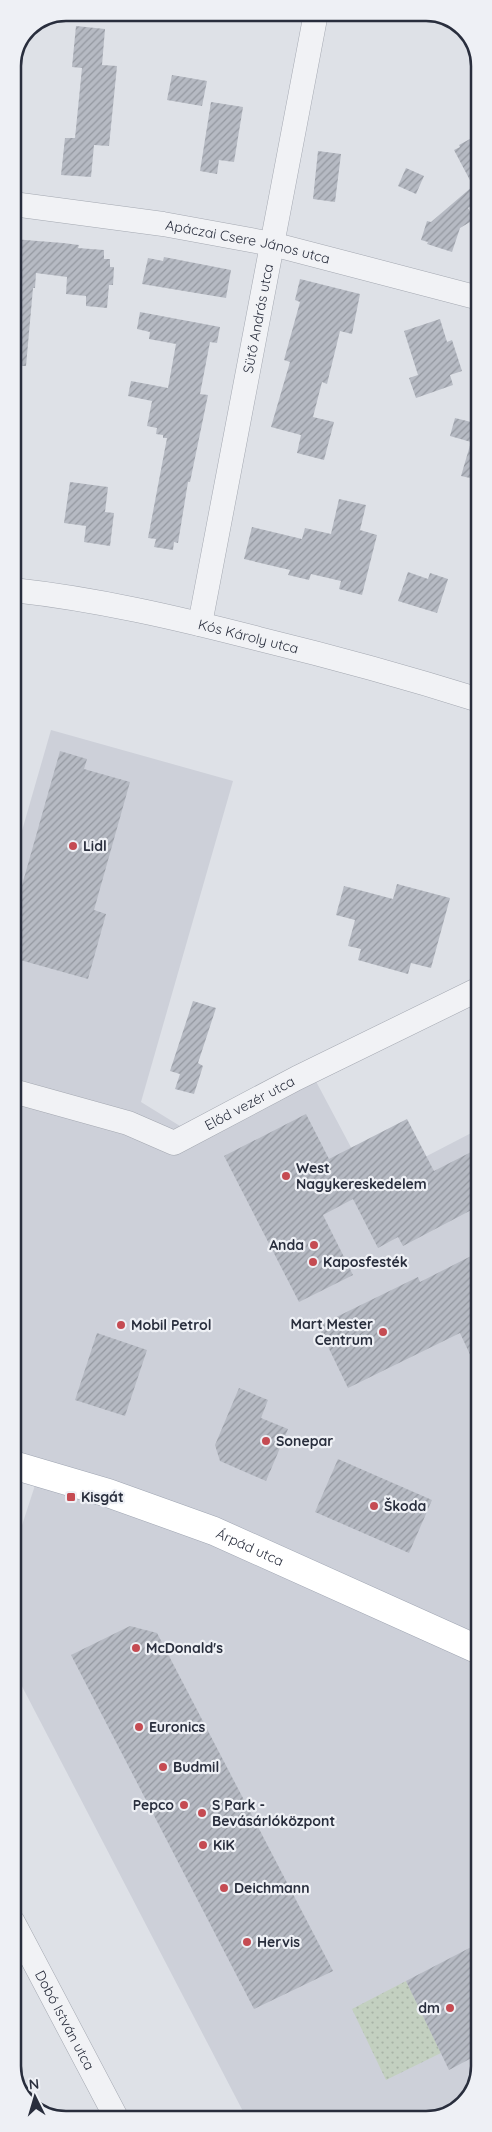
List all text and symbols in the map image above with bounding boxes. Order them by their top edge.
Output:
street label: Apáczai Csere János utca [164,216,332,268]
street label: Sütő András utca [239,262,277,375]
street label: Kós Károly utca [196,615,300,657]
place label: Lidl [83,837,107,855]
marker: Lidl [67,840,79,852]
street label: Előd vezér utca [201,1072,298,1134]
place label: West Nagykereskedelem [296,1159,427,1193]
marker: West Nagykereskedelem [280,1170,292,1182]
place label: Anda [269,1236,304,1254]
marker: Anda [308,1239,320,1251]
place label: Kaposfesték [323,1253,408,1271]
marker: Kaposfesték [307,1256,319,1268]
place label: Mart Mester Centrum [291,1315,373,1349]
place label: Mobil Petrol [131,1316,212,1334]
marker: Mobil Petrol [115,1319,127,1331]
marker: Mart Mester Centrum [377,1326,389,1338]
place label: Sonepar [276,1432,333,1450]
marker: Sonepar [260,1435,272,1447]
place label: Kisgát [81,1488,124,1506]
marker: Kisgát [65,1491,77,1503]
place label: Škoda [384,1497,426,1515]
marker: Škoda [368,1500,380,1512]
street label: Árpád utca [213,1524,286,1570]
place label: McDonald's [146,1639,223,1657]
marker: McDonald's [130,1642,142,1654]
place label: Euronics [149,1718,206,1736]
marker: Euronics [133,1721,145,1733]
place label: Budmil [173,1758,219,1776]
marker: Budmil [157,1761,169,1773]
place label: Pepco [133,1796,174,1814]
place label: S Park - Bevásárlóközpont [212,1796,335,1830]
marker: Pepco [178,1799,190,1811]
marker: S Park - Bevásárlóközpont [196,1807,208,1819]
place label: KiK [213,1836,235,1854]
marker: KiK [197,1839,209,1851]
place label: Deichmann [234,1879,310,1897]
marker: Deichmann [218,1882,230,1894]
place label: Hervis [257,1933,300,1951]
marker: Hervis [241,1936,253,1948]
street label: Dobó István utca [31,1967,99,2073]
place label: dm [418,1999,440,2017]
marker: dm [444,2002,456,2014]
north arrow [10,2072,60,2122]
text: N [28,2075,40,2093]

